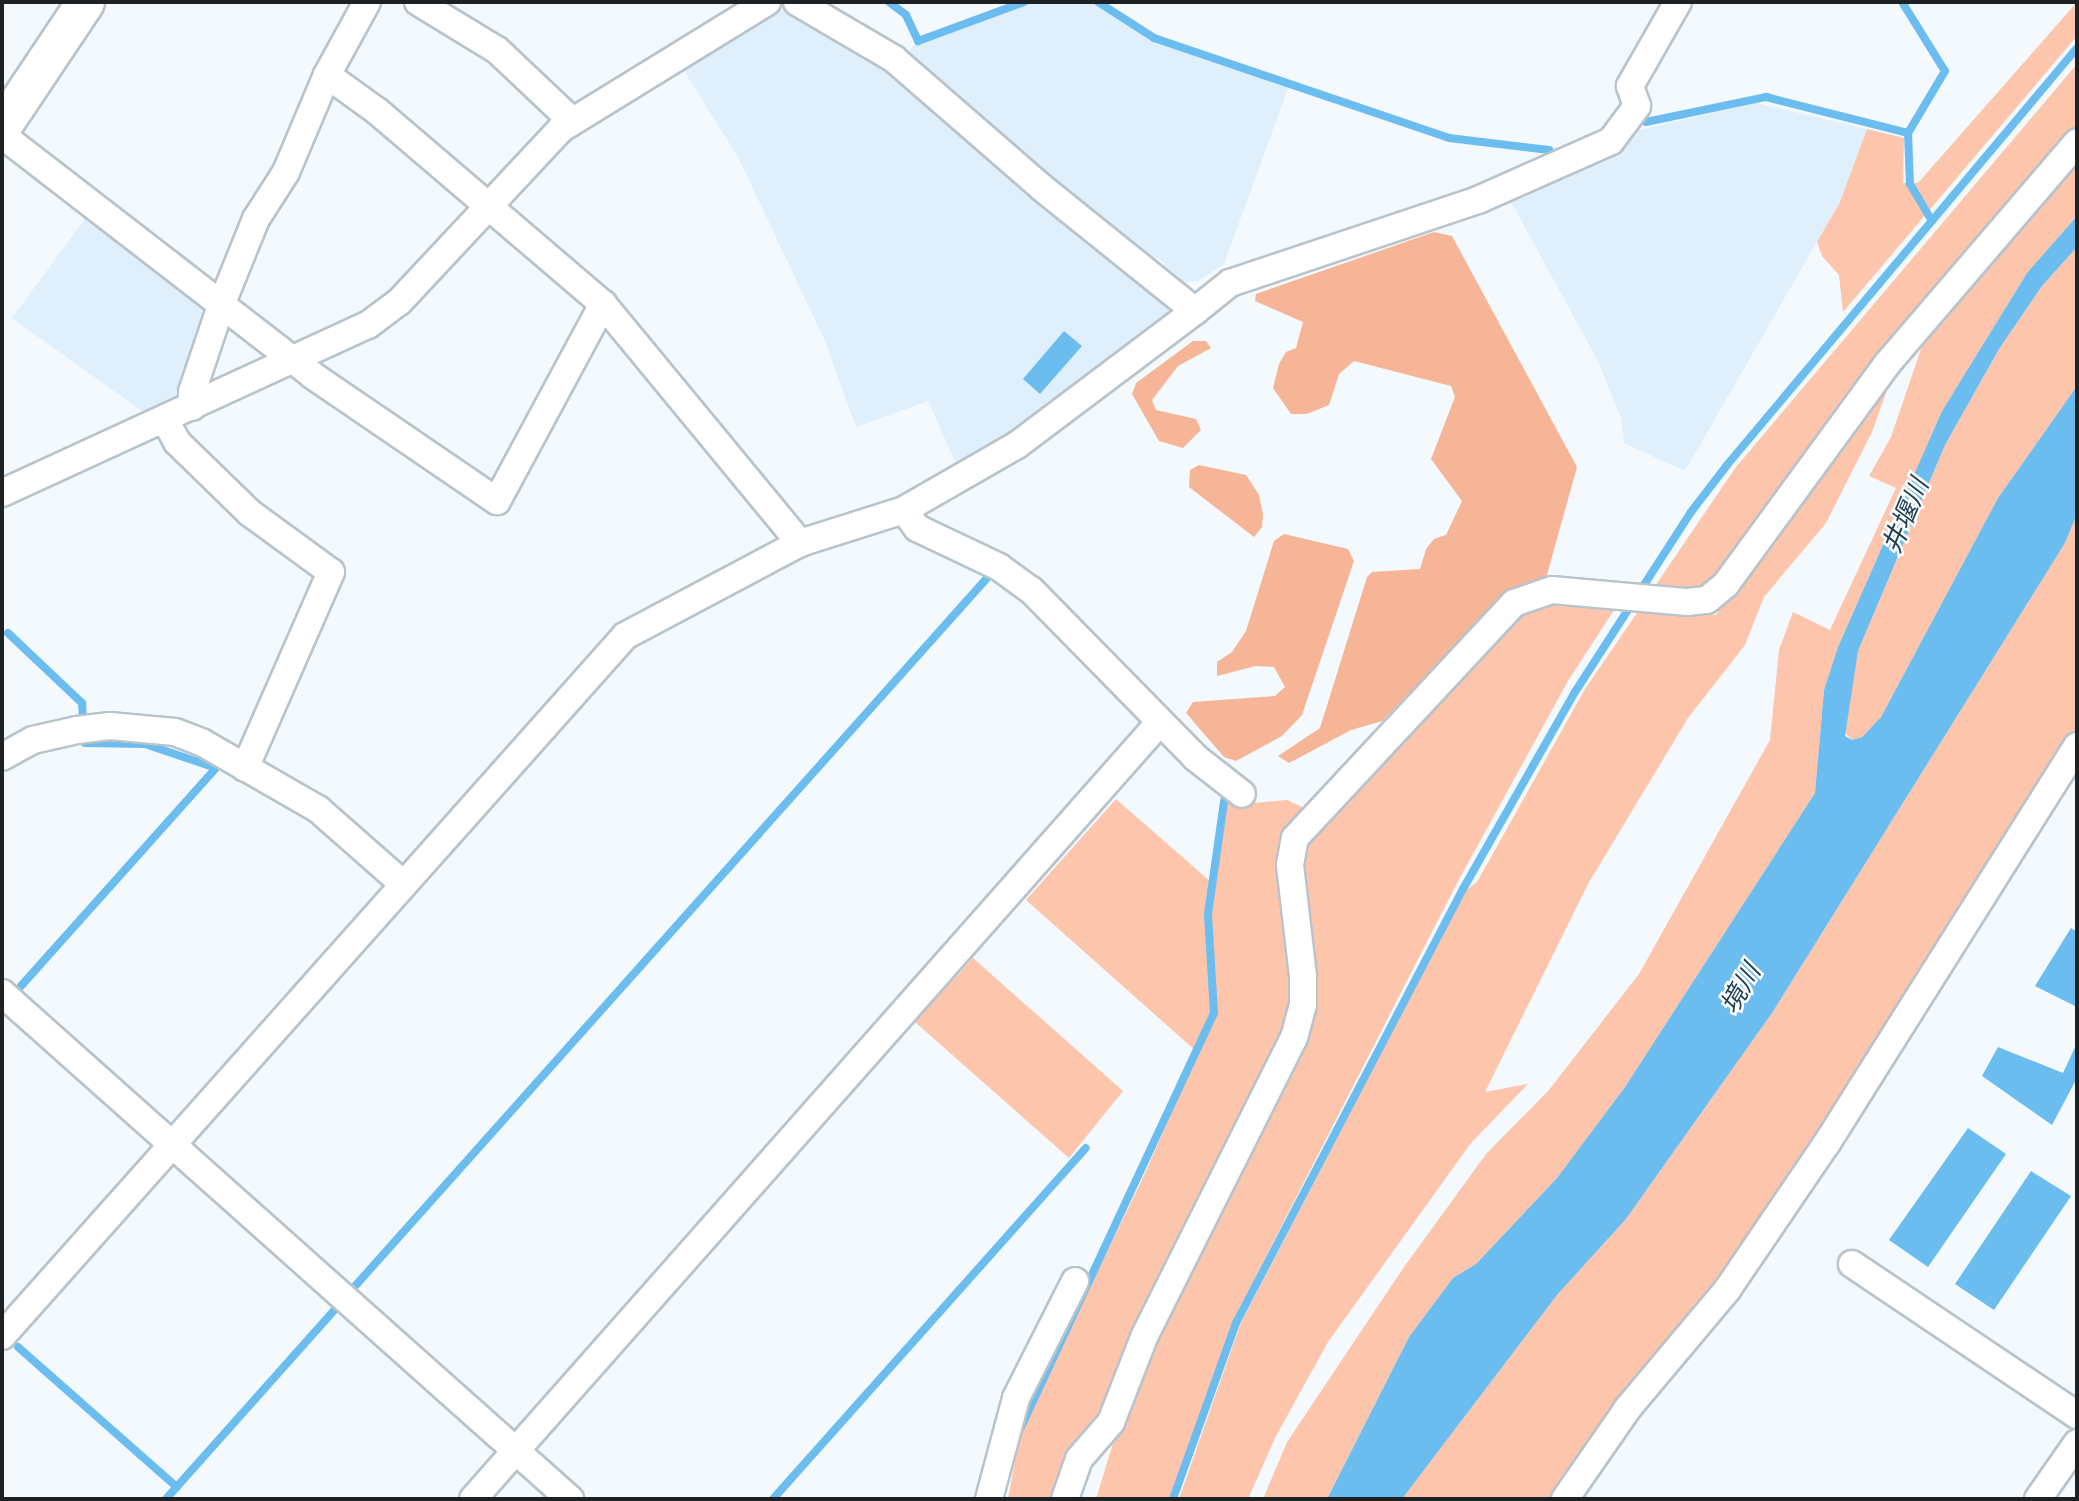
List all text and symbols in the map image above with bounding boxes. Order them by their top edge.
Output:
water label: 井堰川 [1876,474,1936,558]
water label: 境川 [1714,959,1768,1019]

